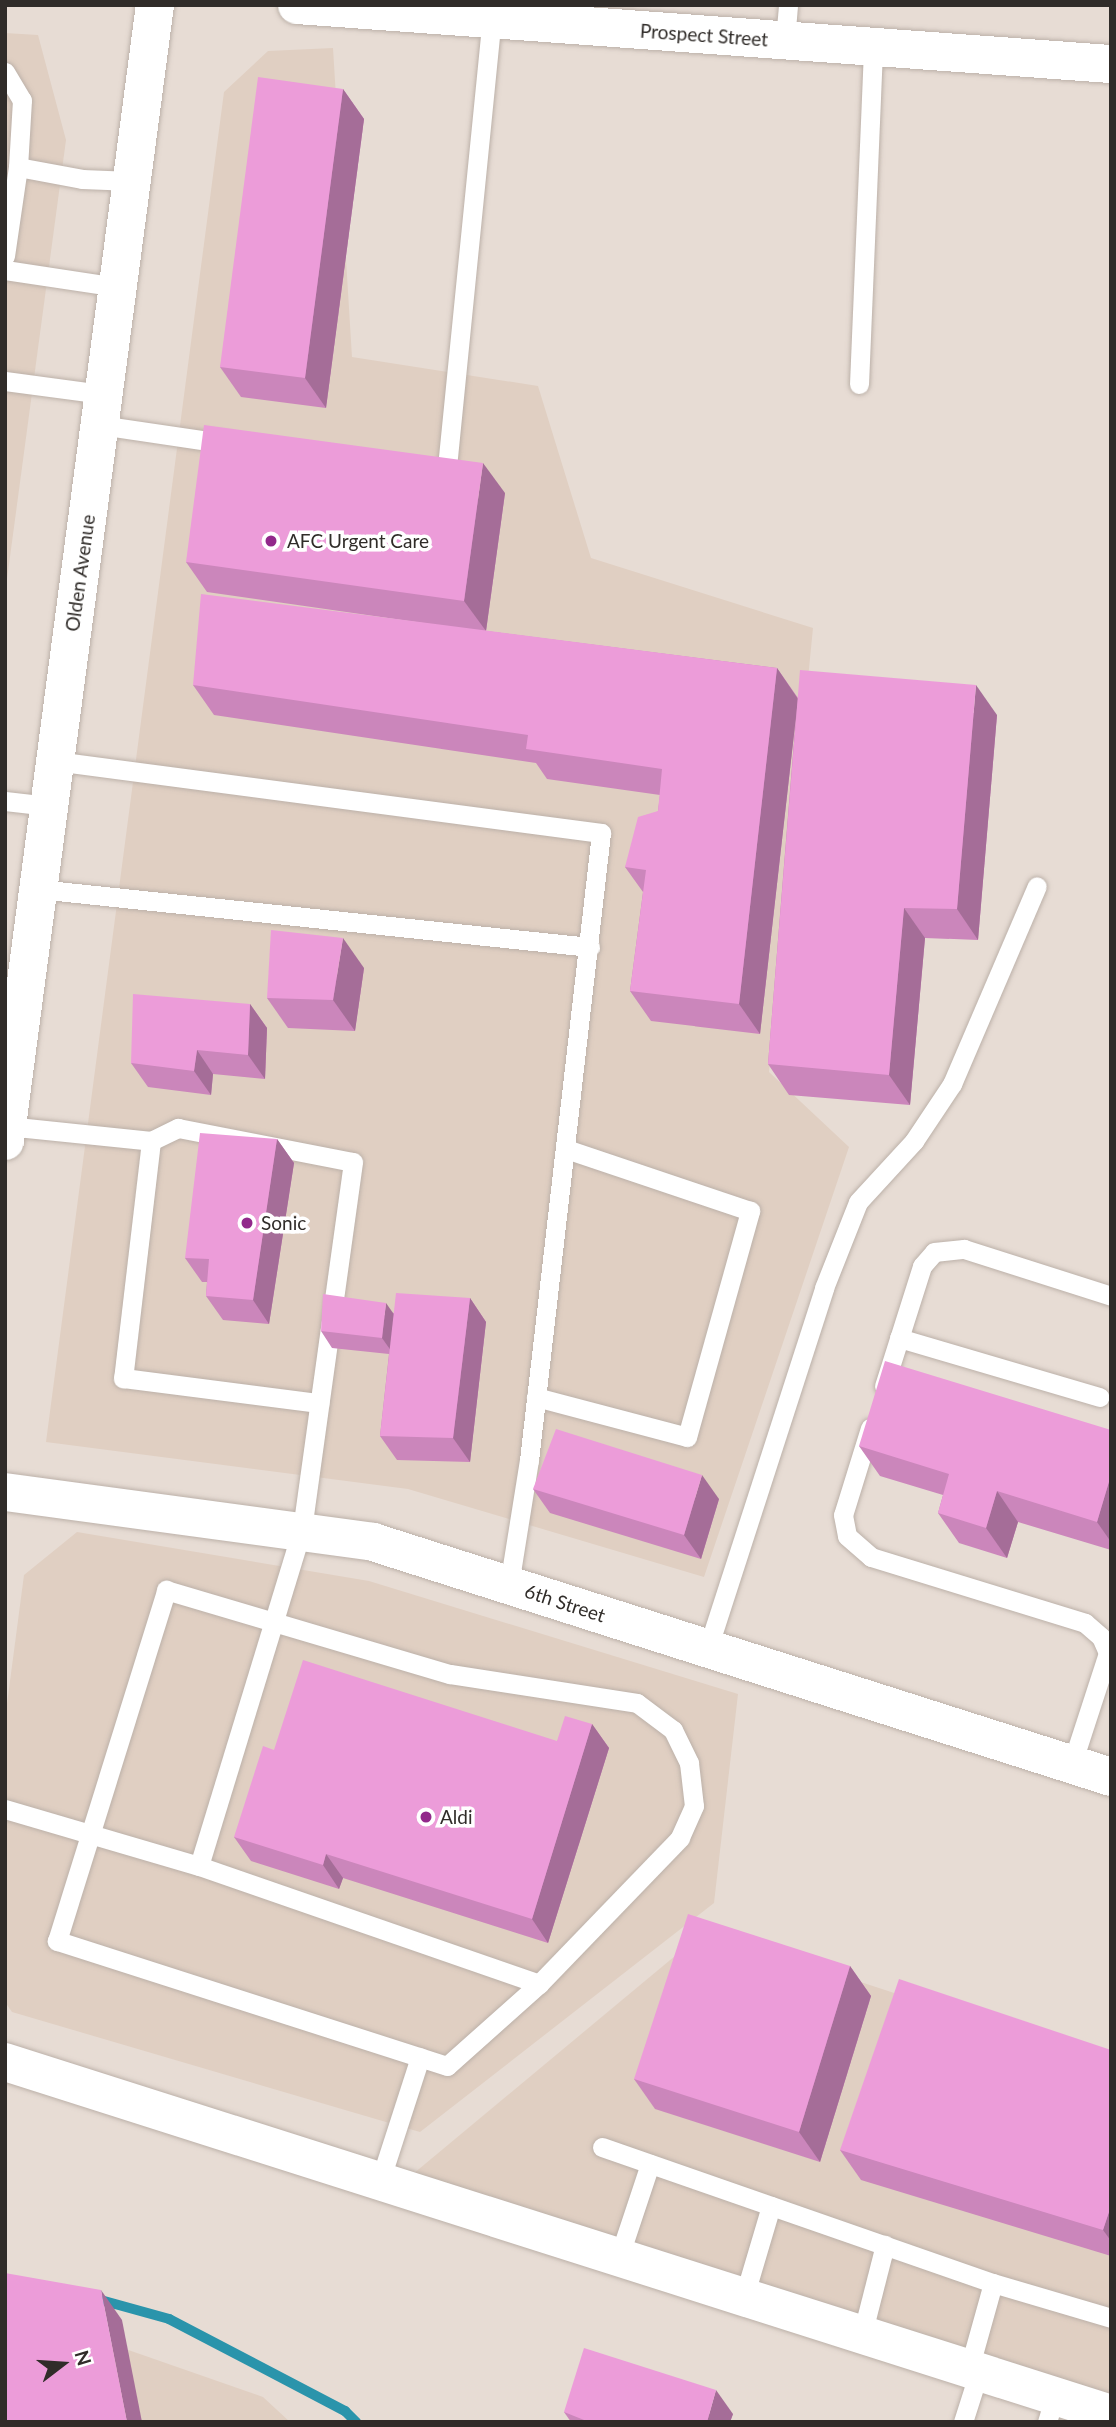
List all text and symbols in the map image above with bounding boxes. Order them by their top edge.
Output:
street label: Prospect Street [639,19,769,51]
street label: Olden Avenue [60,513,100,633]
place label: AFC Urgent Care [287,530,429,552]
marker: AFC Urgent Care [261,531,281,551]
place label: Sonic [261,1212,306,1234]
marker: Sonic [239,1215,255,1231]
street label: 6th Street [522,1579,608,1627]
place label: Aldi [440,1806,473,1828]
marker: Aldi [418,1809,434,1825]
north arrow [28,2329,98,2399]
text: N [70,2347,97,2368]

